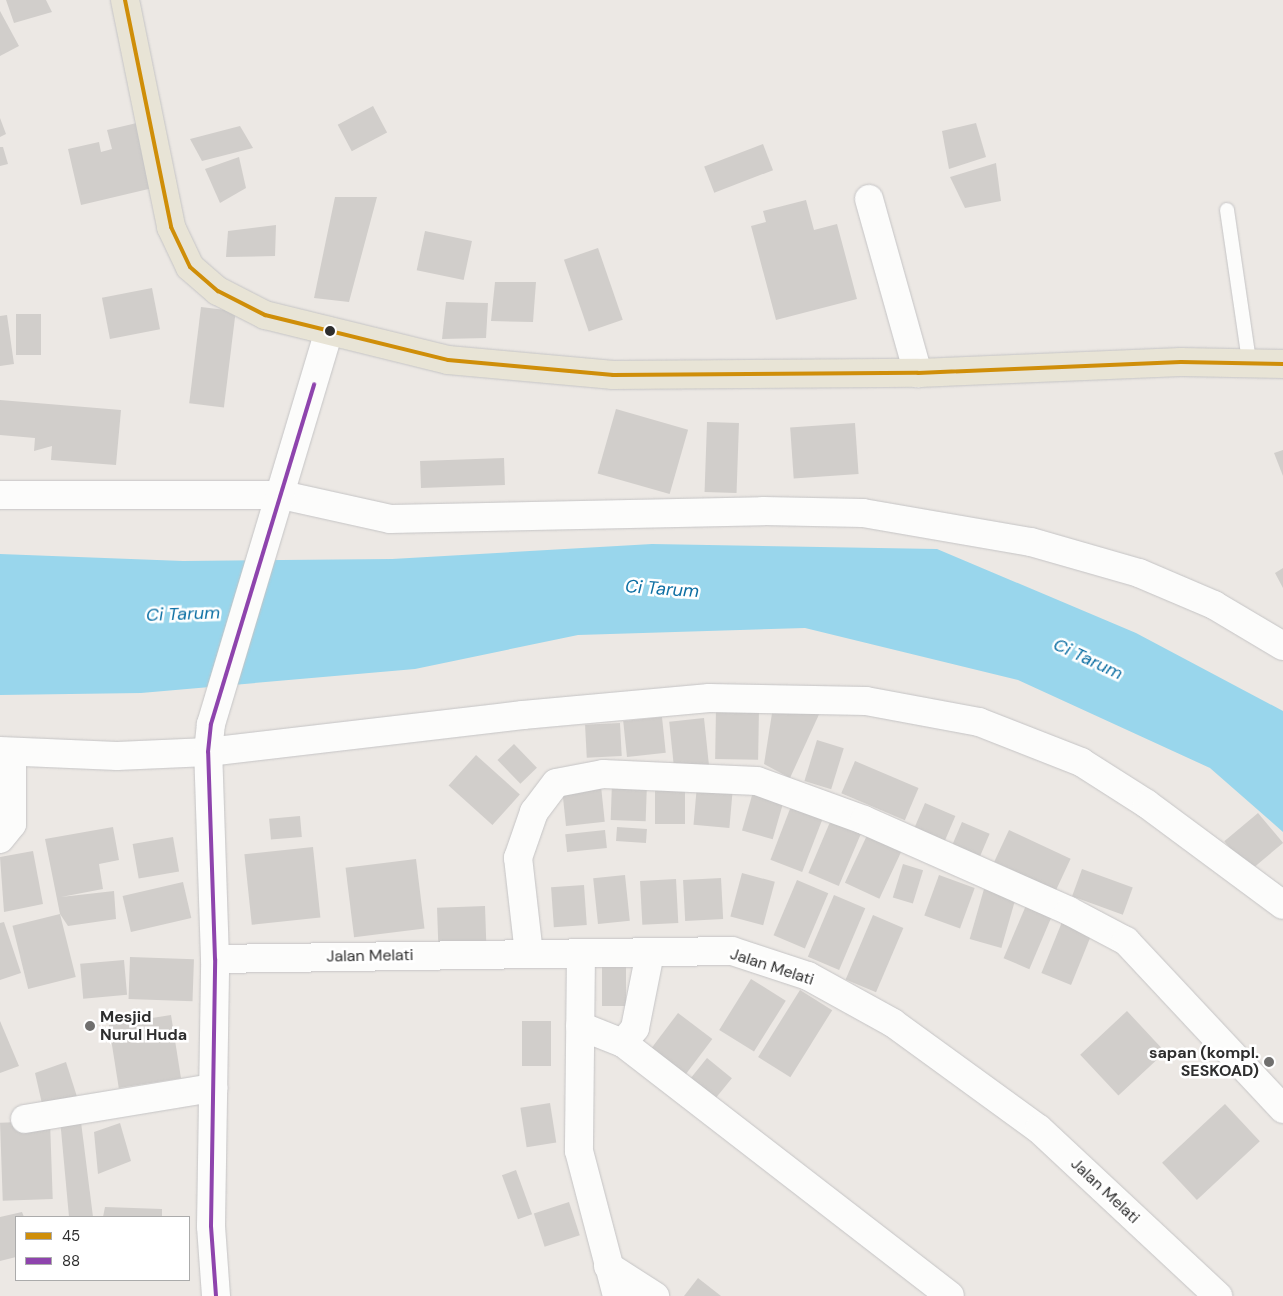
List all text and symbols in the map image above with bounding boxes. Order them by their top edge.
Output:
unlabelled marker [325,326,335,336]
water label: Ci Tarum [624,576,700,602]
water label: Ci Tarum [146,602,220,626]
water label: Ci Tarum [1050,634,1126,684]
street label: Jalan Melati [728,944,816,990]
street label: Jalan Melati [326,946,414,966]
place label: Mesjid Nurul Huda [100,1007,187,1045]
marker: Mesjid Nurul Huda [84,1020,96,1032]
place label: sapan (kompl. SESKOAD) [1149,1043,1259,1081]
marker: sapan (kompl. SESKOAD) [1263,1056,1275,1068]
street label: Jalan Melati [1067,1154,1143,1228]
legend [15,1216,190,1281]
text: 45 [62,1226,80,1246]
text: 88 [62,1251,80,1271]

